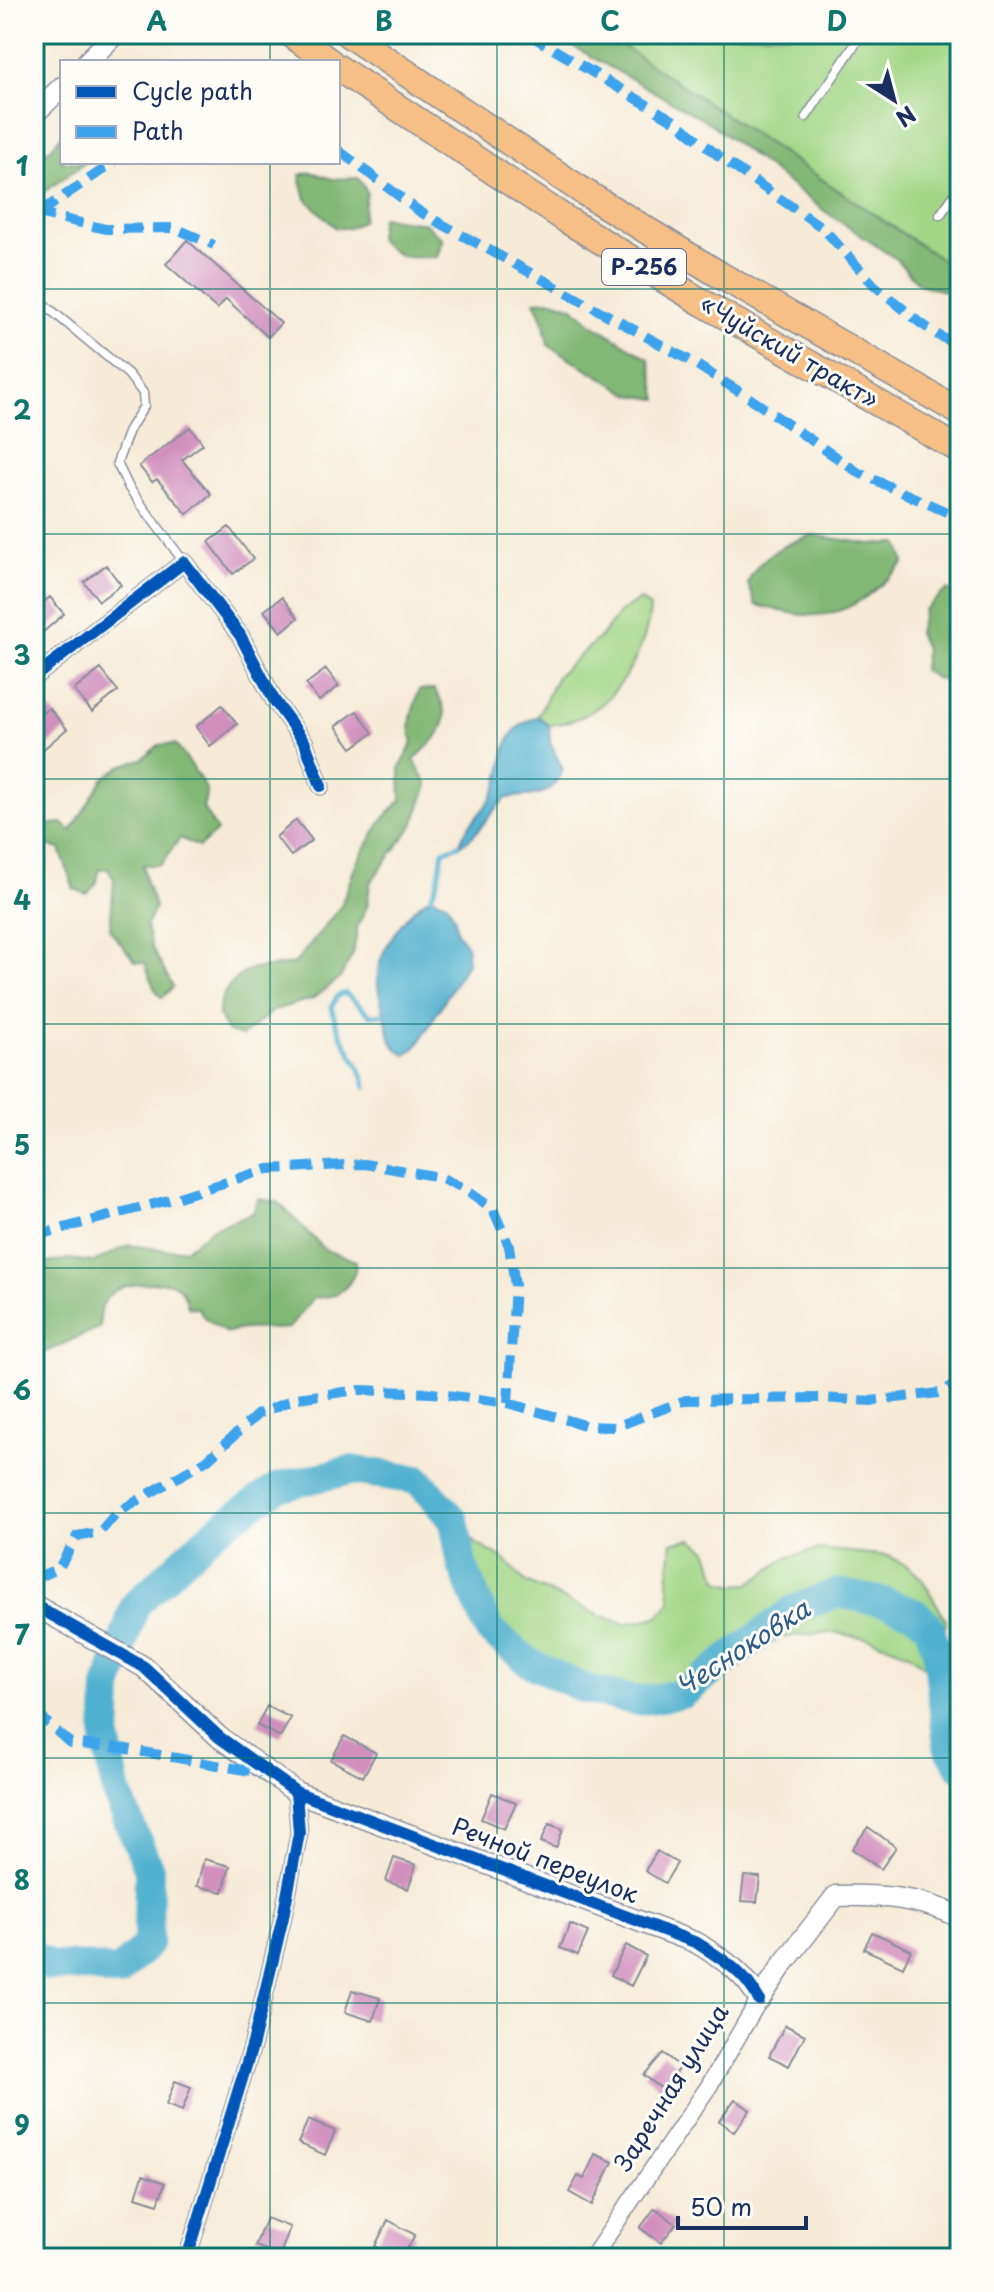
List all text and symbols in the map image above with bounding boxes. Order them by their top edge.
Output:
text: A [147,1,167,40]
text: B [375,1,393,40]
text: C [600,1,620,40]
text: D [827,1,847,40]
legend [60,60,340,164]
north arrow [854,60,934,140]
text: Cycle path [132,72,253,108]
text: N [890,99,923,136]
text: Path [132,112,184,148]
text: 1 [16,146,28,185]
road number: Р-256 [602,249,686,285]
street label: «Чуйский тракт» [694,284,886,416]
text: 2 [13,390,31,429]
text: 3 [13,635,31,674]
text: 4 [13,880,31,919]
text: 5 [14,1125,30,1164]
text: 6 [13,1370,31,1409]
water label: Чесноковка [667,1588,818,1705]
text: 7 [15,1615,30,1654]
street label: Речной переулок [447,1807,645,1911]
text: 8 [14,1860,30,1899]
street label: Заречная улица [604,1996,736,2178]
text: 9 [14,2105,30,2144]
scale bar [678,2180,806,2230]
text: 50 m [690,2188,752,2224]

